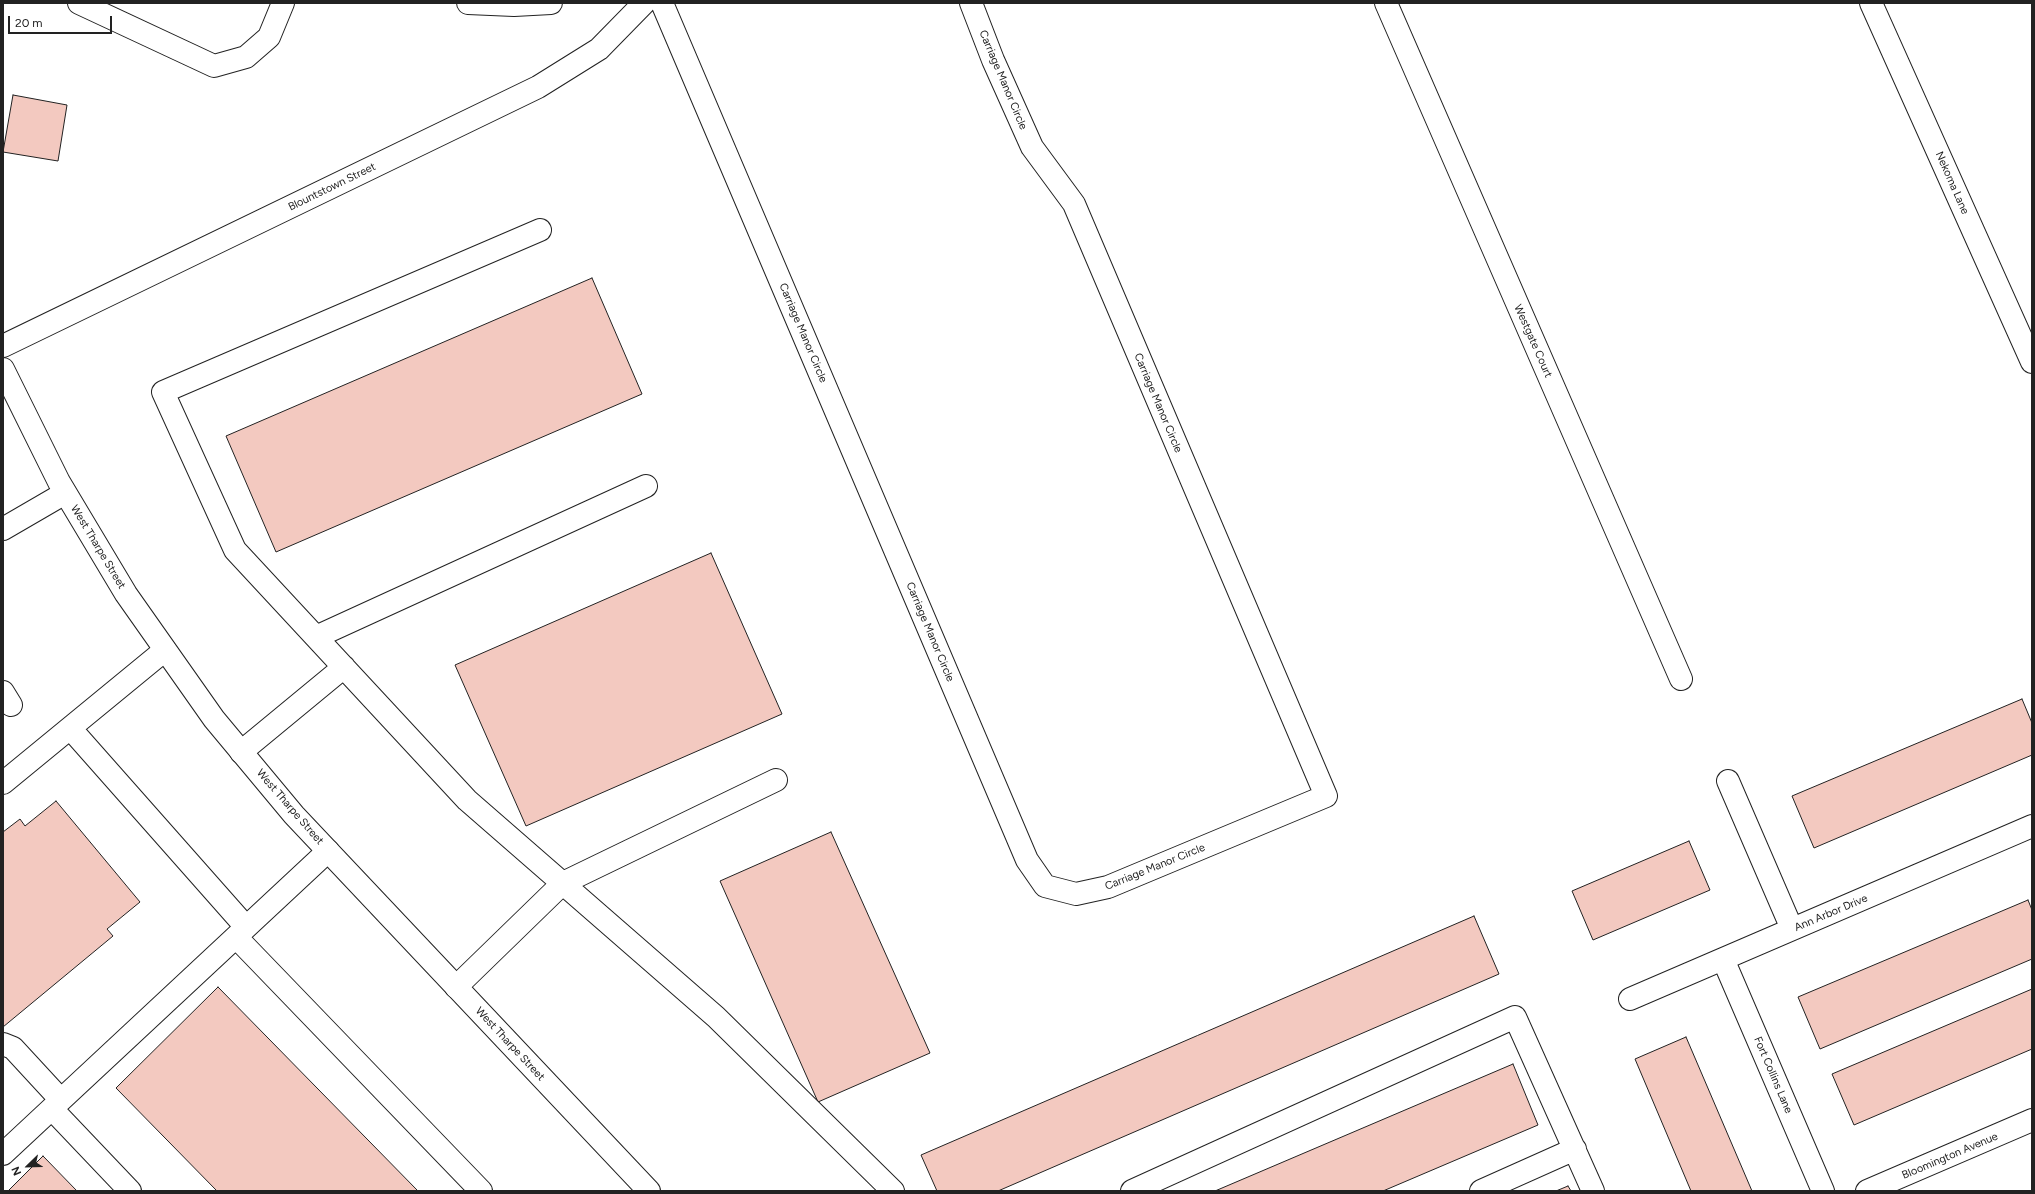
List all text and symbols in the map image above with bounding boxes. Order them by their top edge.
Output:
scale bar [10,8,114,34]
text: 20 m [15,16,43,30]
street label: Carriage Manor Circle [976,28,1030,132]
street label: Nekoma Lane [1932,150,1972,216]
street label: Blountstown Street [286,160,378,214]
street label: Carriage Manor Circle [776,281,830,385]
street label: Westgate Court [1511,302,1555,380]
street label: Carriage Manor Circle [1131,351,1185,455]
street label: West Tharpe Street [68,503,128,591]
street label: Carriage Manor Circle [903,580,957,684]
street label: West Tharpe Street [254,767,326,847]
street label: Carriage Manor Circle [1103,841,1207,893]
street label: Ann Arbor Drive [1792,892,1870,934]
street label: West Tharpe Street [473,1005,547,1083]
street label: Fort Collins Lane [1751,1035,1795,1115]
street label: Bloomington Avenue [1900,1130,2000,1182]
north arrow [8,1146,48,1186]
text: N [9,1164,24,1177]

